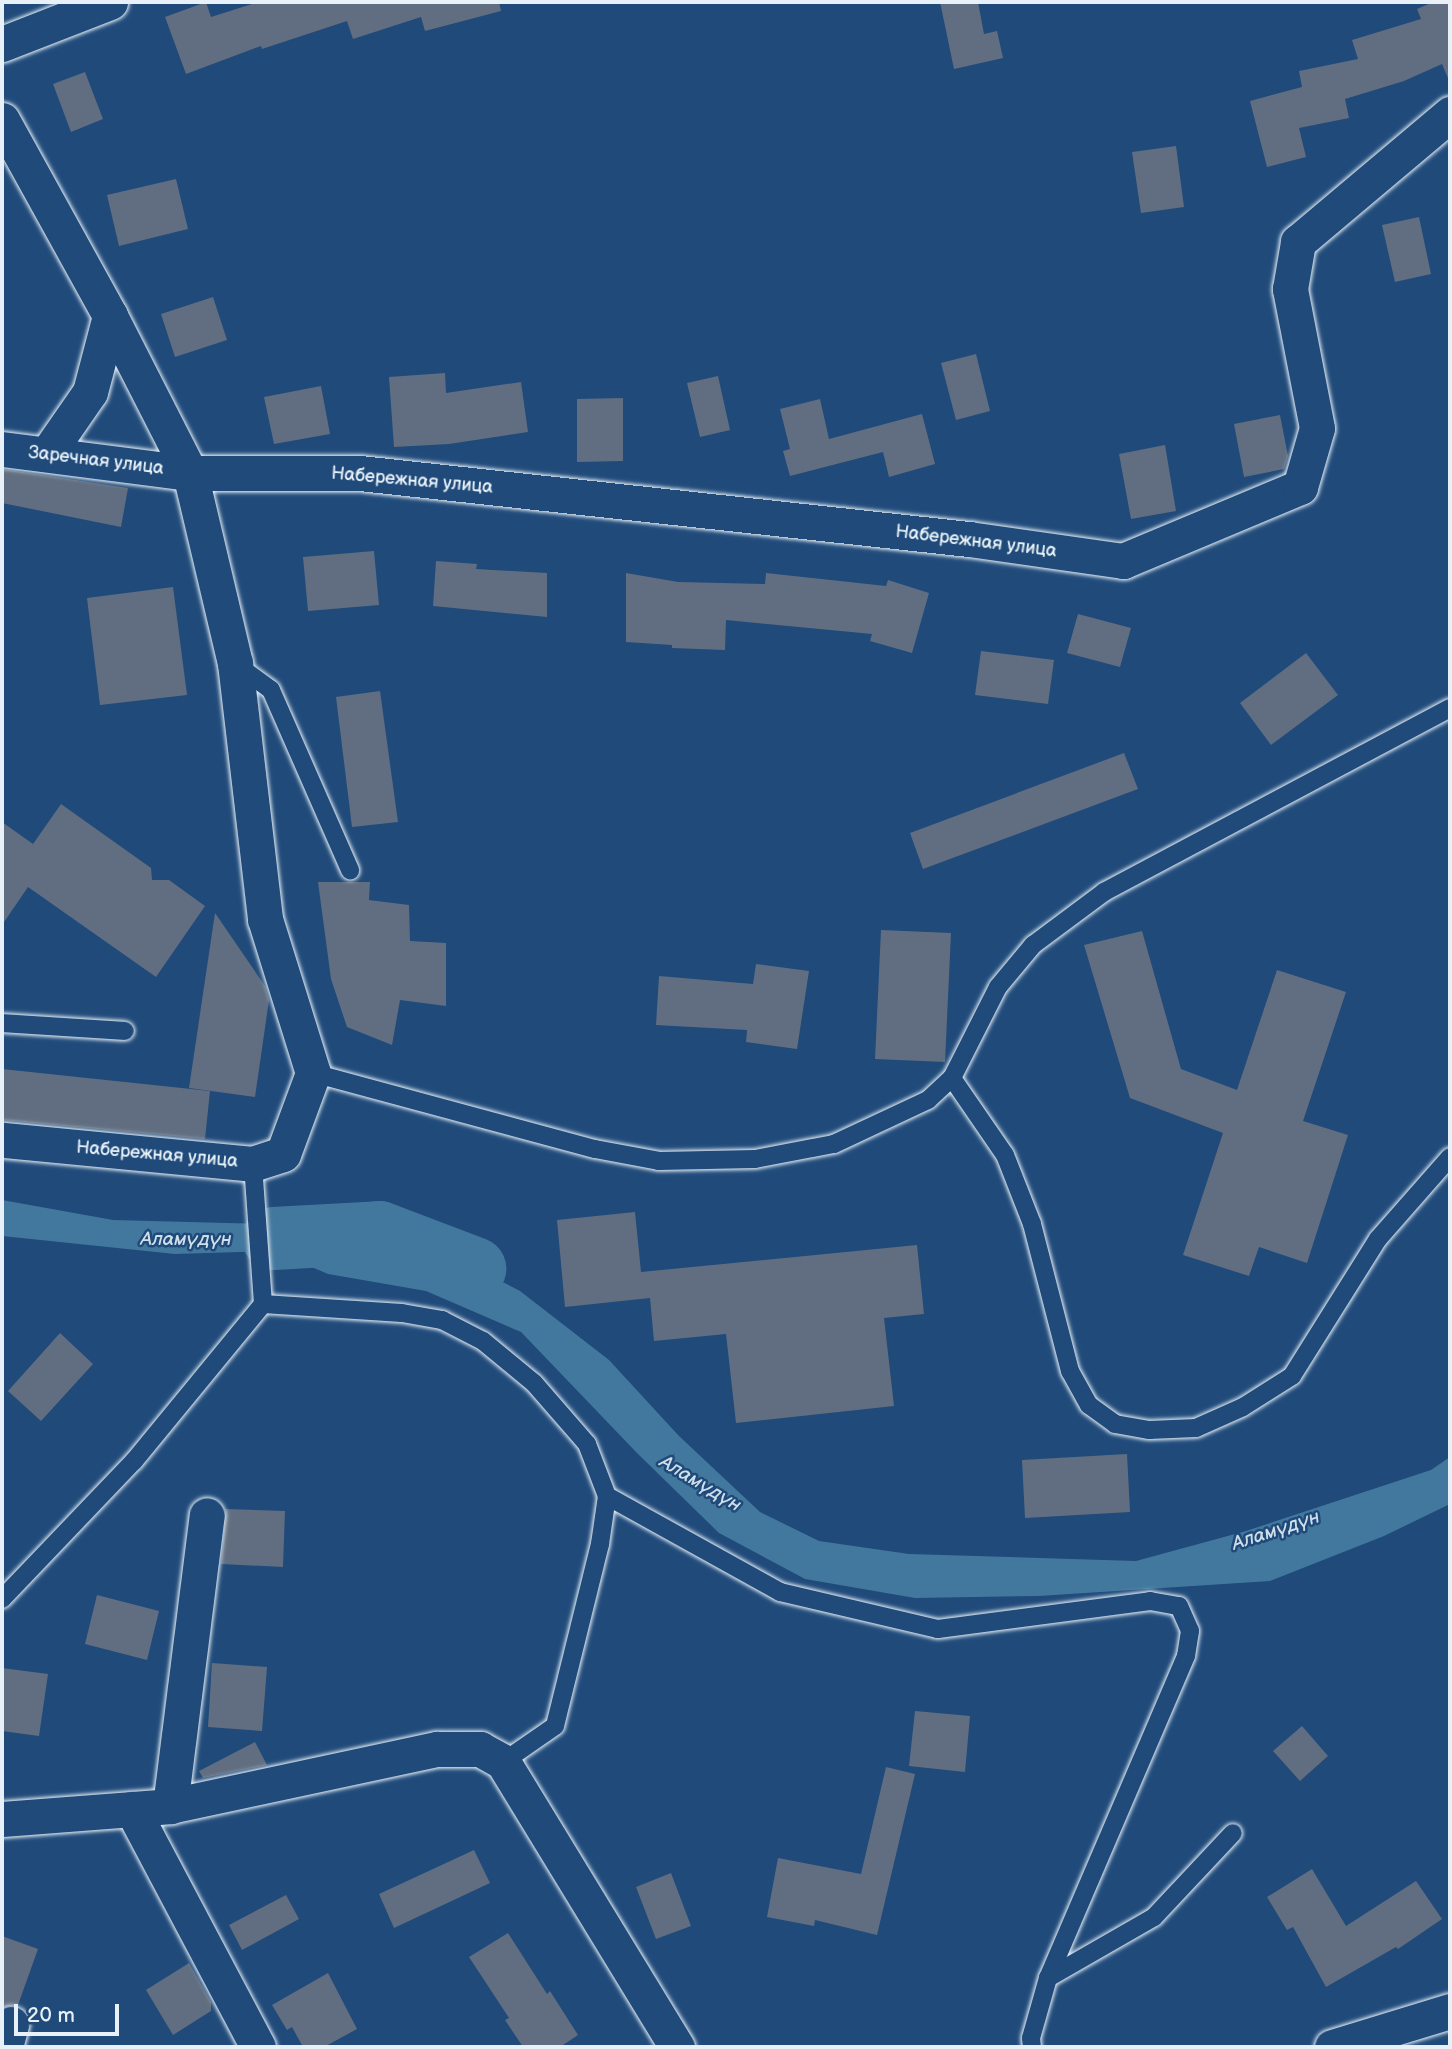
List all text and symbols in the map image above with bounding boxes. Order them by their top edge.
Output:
street label: Заречная улица [27,442,165,480]
street label: Набережная улица [330,463,494,499]
street label: Набережная улица [894,521,1058,563]
street label: Набережная улица [75,1137,239,1173]
water label: Аламүдүн [141,1229,231,1251]
water label: Аламүдүн [655,1451,745,1517]
water label: Аламүдүн [1229,1506,1323,1556]
scale bar [18,1990,122,2034]
text: 20 m [27,2003,75,2028]

